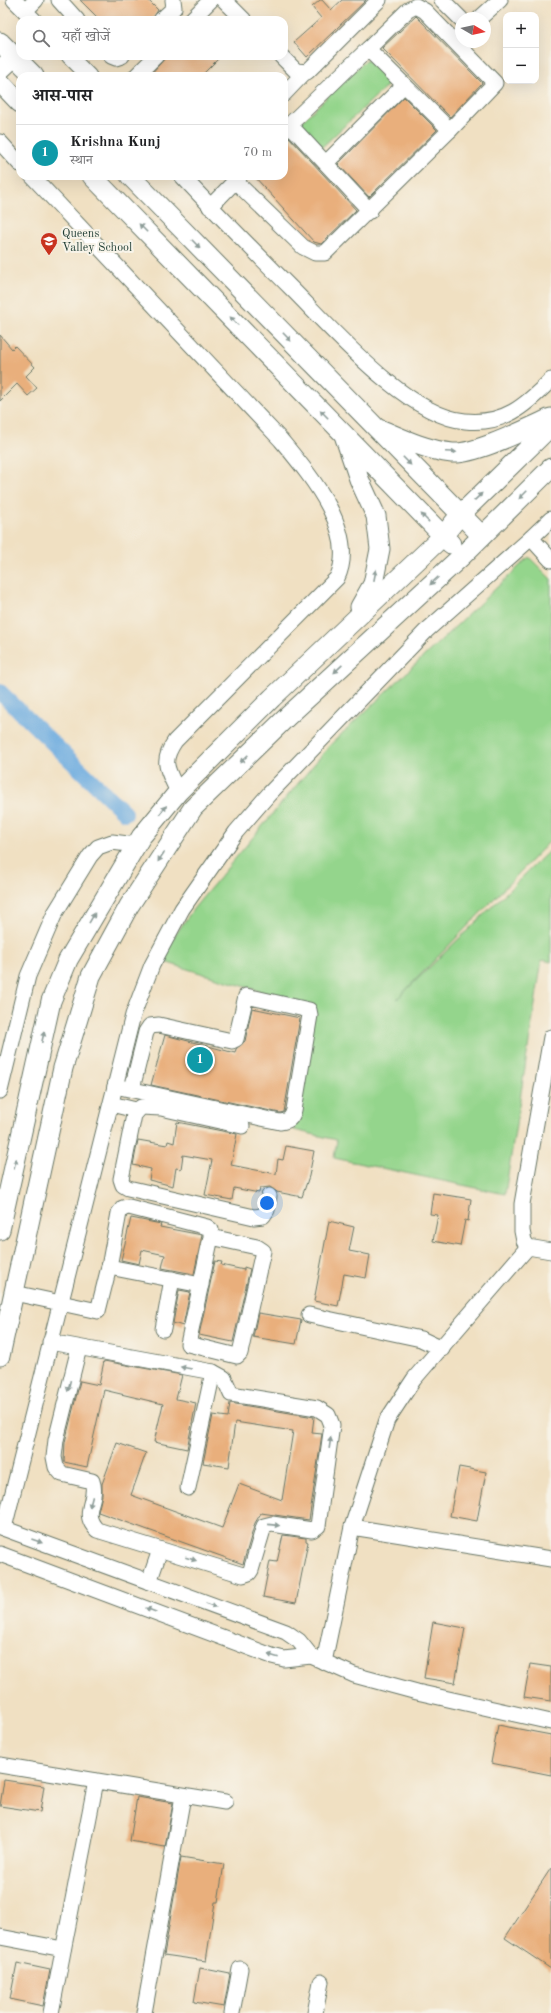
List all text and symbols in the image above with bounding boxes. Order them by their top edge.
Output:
north arrow [455,12,491,48]
map controls [503,12,539,84]
button: + [503,12,539,48]
search box [16,16,288,60]
icon: search [30,27,52,49]
text: यहाँ खोजें [62,30,110,45]
button: − [503,48,539,84]
text: आस-पास [32,88,92,105]
text: Krishna Kunj [70,135,160,150]
text: 1 [41,146,49,159]
text: 70 m [243,146,272,159]
text: स्थान [70,154,93,167]
one-way arrow [138,223,148,233]
place label: Queens Valley School [62,228,132,254]
school or university icon: Queens Valley School [39,231,59,256]
one-way arrow [192,239,201,249]
one-way arrow [229,316,238,326]
one-way arrow [282,332,292,342]
one-way arrow [320,409,329,419]
one-way arrow [445,448,458,455]
one-way arrow [402,456,412,466]
one-way arrow [518,490,528,500]
one-way arrow [473,492,483,502]
one-way arrow [420,513,430,523]
one-way arrow [372,569,378,581]
one-way arrow [429,577,439,586]
one-way arrow [333,665,344,674]
one-way arrow [239,754,249,763]
one-way arrow [159,804,168,815]
one-way arrow [157,851,164,863]
one-way arrow [89,912,96,924]
one-way arrow [40,1031,46,1044]
pin: 1 [187,1045,213,1075]
one-way arrow [12,1158,18,1170]
your location [257,1193,277,1213]
one-way arrow [180,1365,192,1371]
one-way arrow [66,1380,72,1392]
one-way arrow [327,1437,333,1449]
one-way arrow [88,1496,94,1508]
one-way arrow [268,1521,280,1528]
one-way arrow [31,1538,43,1544]
one-way arrow [185,1556,197,1562]
one-way arrow [206,1602,218,1608]
one-way arrow [145,1607,157,1613]
one-way arrow [267,1653,279,1659]

